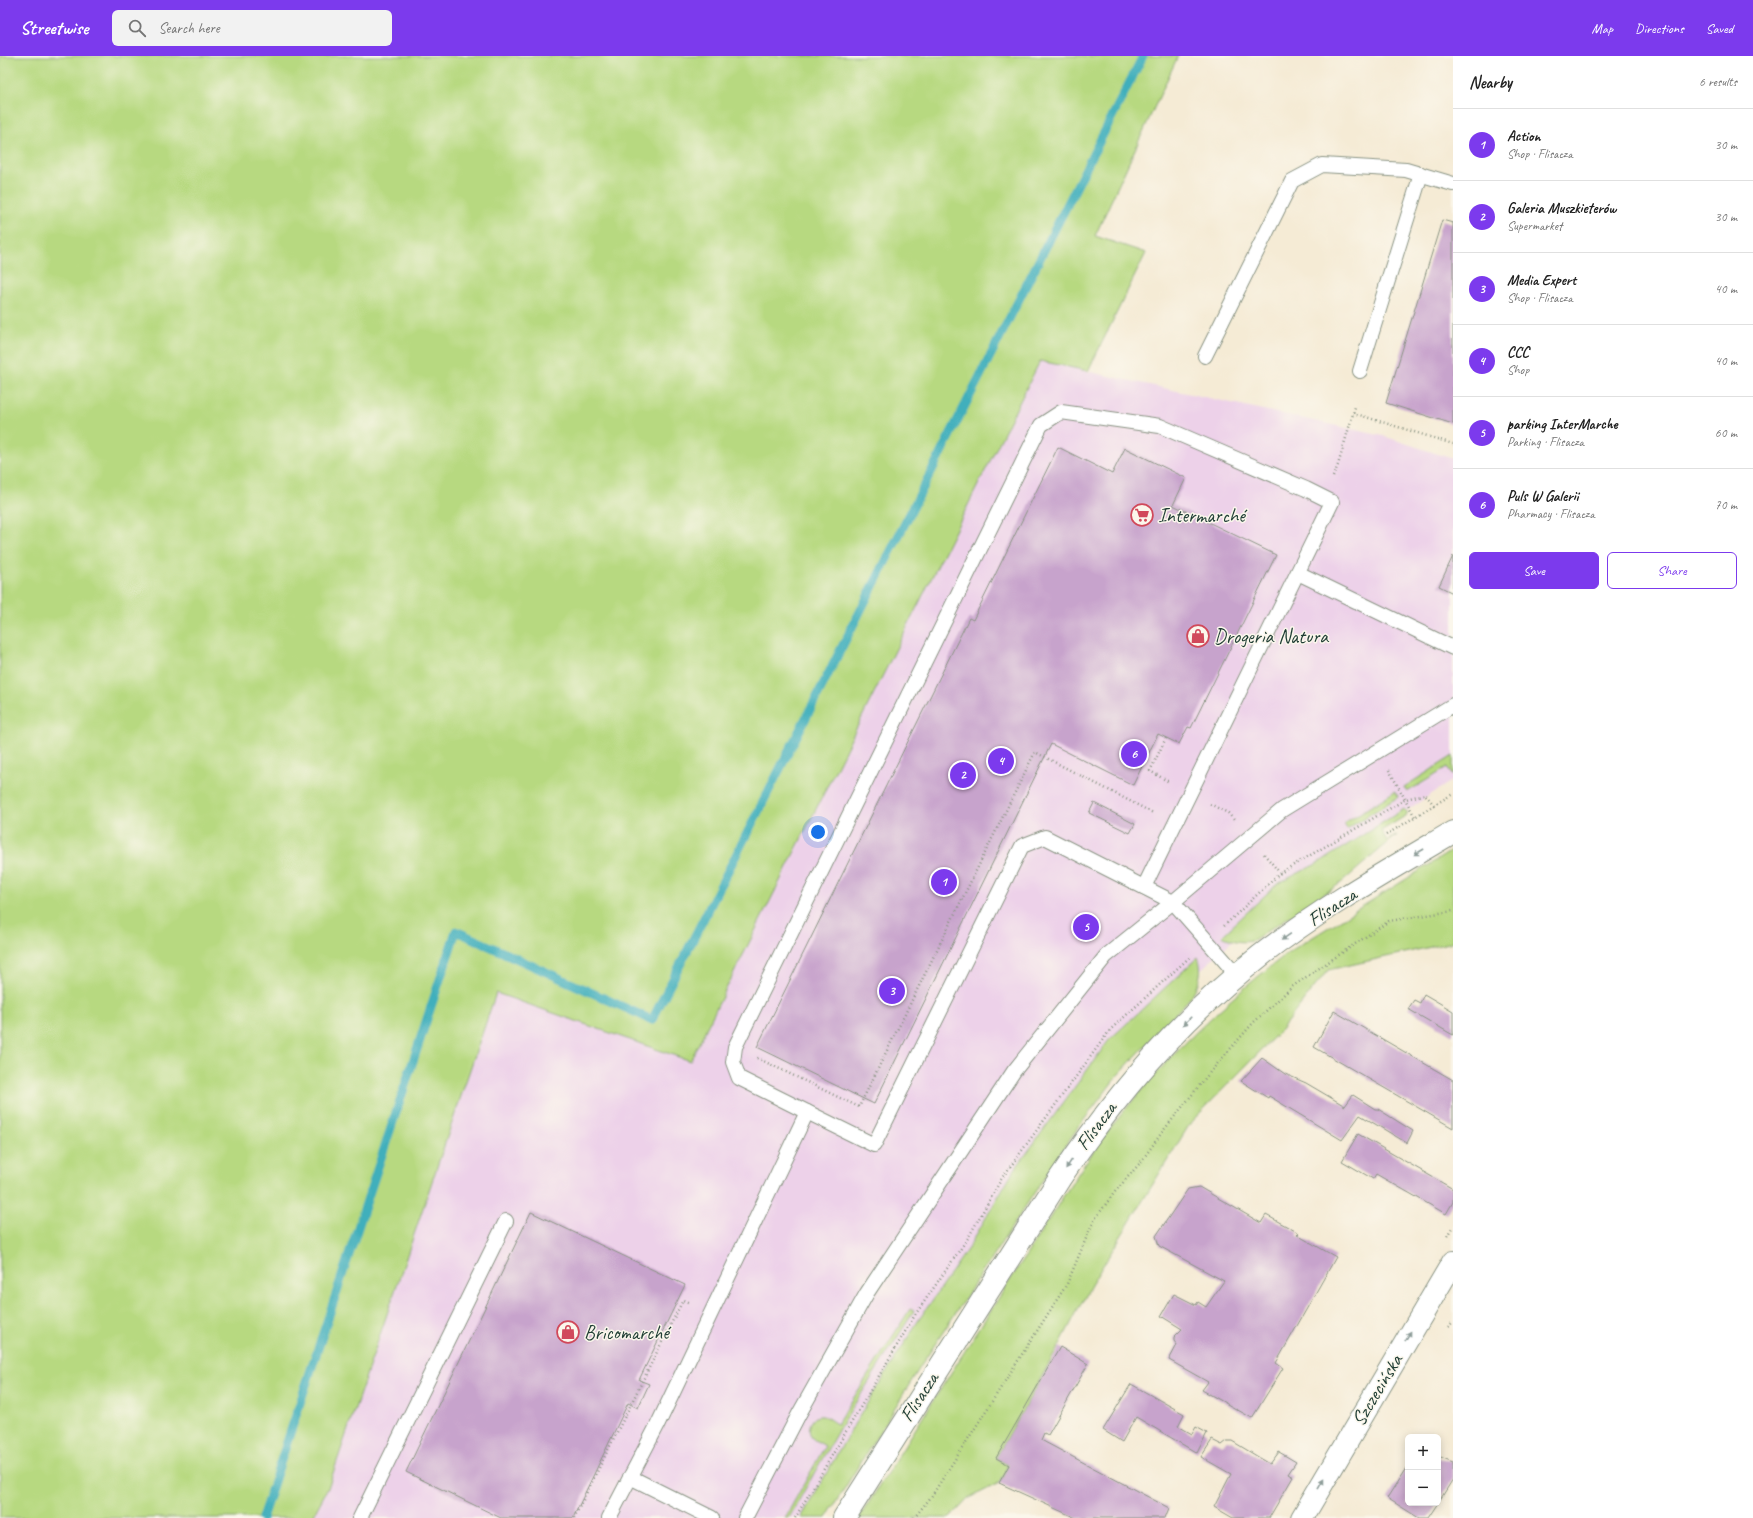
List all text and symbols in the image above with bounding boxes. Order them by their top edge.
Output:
search box [112,10,392,46]
text: Streetwise [20,16,88,40]
icon: search [126,17,148,39]
text: Search here [158,19,220,38]
text: Map [1592,20,1613,37]
text: Directions [1635,20,1684,37]
text: Saved [1706,20,1733,37]
text: Nearby [1469,72,1512,93]
text: 6 results [1699,74,1737,90]
text: Action [1507,127,1540,146]
text: 1 [1479,137,1485,153]
text: 30 m [1715,137,1737,153]
text: Shop · Flisacza [1507,146,1573,162]
text: Galeria Muszkieterów [1507,199,1616,218]
text: 2 [1479,209,1485,225]
text: 30 m [1715,209,1737,225]
text: Supermarket [1507,218,1562,234]
text: Media Expert [1507,271,1576,290]
text: 3 [1479,281,1485,297]
text: 40 m [1715,281,1737,297]
text: Shop · Flisacza [1507,290,1573,306]
text: CCC [1507,343,1529,362]
text: 4 [1479,353,1485,369]
text: 40 m [1715,353,1737,369]
text: Shop [1507,362,1529,378]
text: parking InterMarche [1507,415,1618,434]
text: 5 [1479,425,1485,441]
text: 60 m [1715,425,1737,441]
text: Parking · Flisacza [1507,434,1584,450]
text: Puls W Galerii [1507,487,1579,506]
text: 6 [1479,497,1485,513]
text: 70 m [1715,497,1737,513]
supermarket icon: Intermarché [1129,502,1155,528]
place label: Intermarché [1158,503,1248,528]
text: Pharmacy · Flisacza [1507,506,1595,522]
button: Save [1469,552,1599,589]
button: Share [1607,552,1737,589]
shop icon: Drogeria Natura [1185,623,1211,649]
place label: Drogeria Natura [1214,624,1329,649]
pin: 6 [1121,739,1147,769]
pin: 4 [988,746,1014,776]
pin: 2 [950,760,976,790]
your location [808,822,828,842]
one-way arrow [1414,848,1424,856]
pin: 1 [931,867,957,897]
street label: Flisacza [1303,881,1363,932]
pin: 5 [1073,912,1099,942]
one-way arrow [1281,933,1291,941]
pin: 3 [879,976,905,1006]
one-way arrow [1182,1016,1192,1026]
street label: Flisacza [1070,1096,1123,1155]
one-way arrow [1065,1159,1073,1169]
shop icon: Bricomarché [555,1319,581,1345]
place label: Bricomarché [584,1320,672,1345]
one-way arrow [1405,1330,1412,1342]
street label: Szczecińska [1346,1349,1409,1430]
street label: Flisacza [894,1366,945,1426]
map controls [1405,1434,1441,1506]
button: + [1405,1434,1441,1470]
button: − [1405,1470,1441,1506]
one-way arrow [1318,1478,1325,1490]

